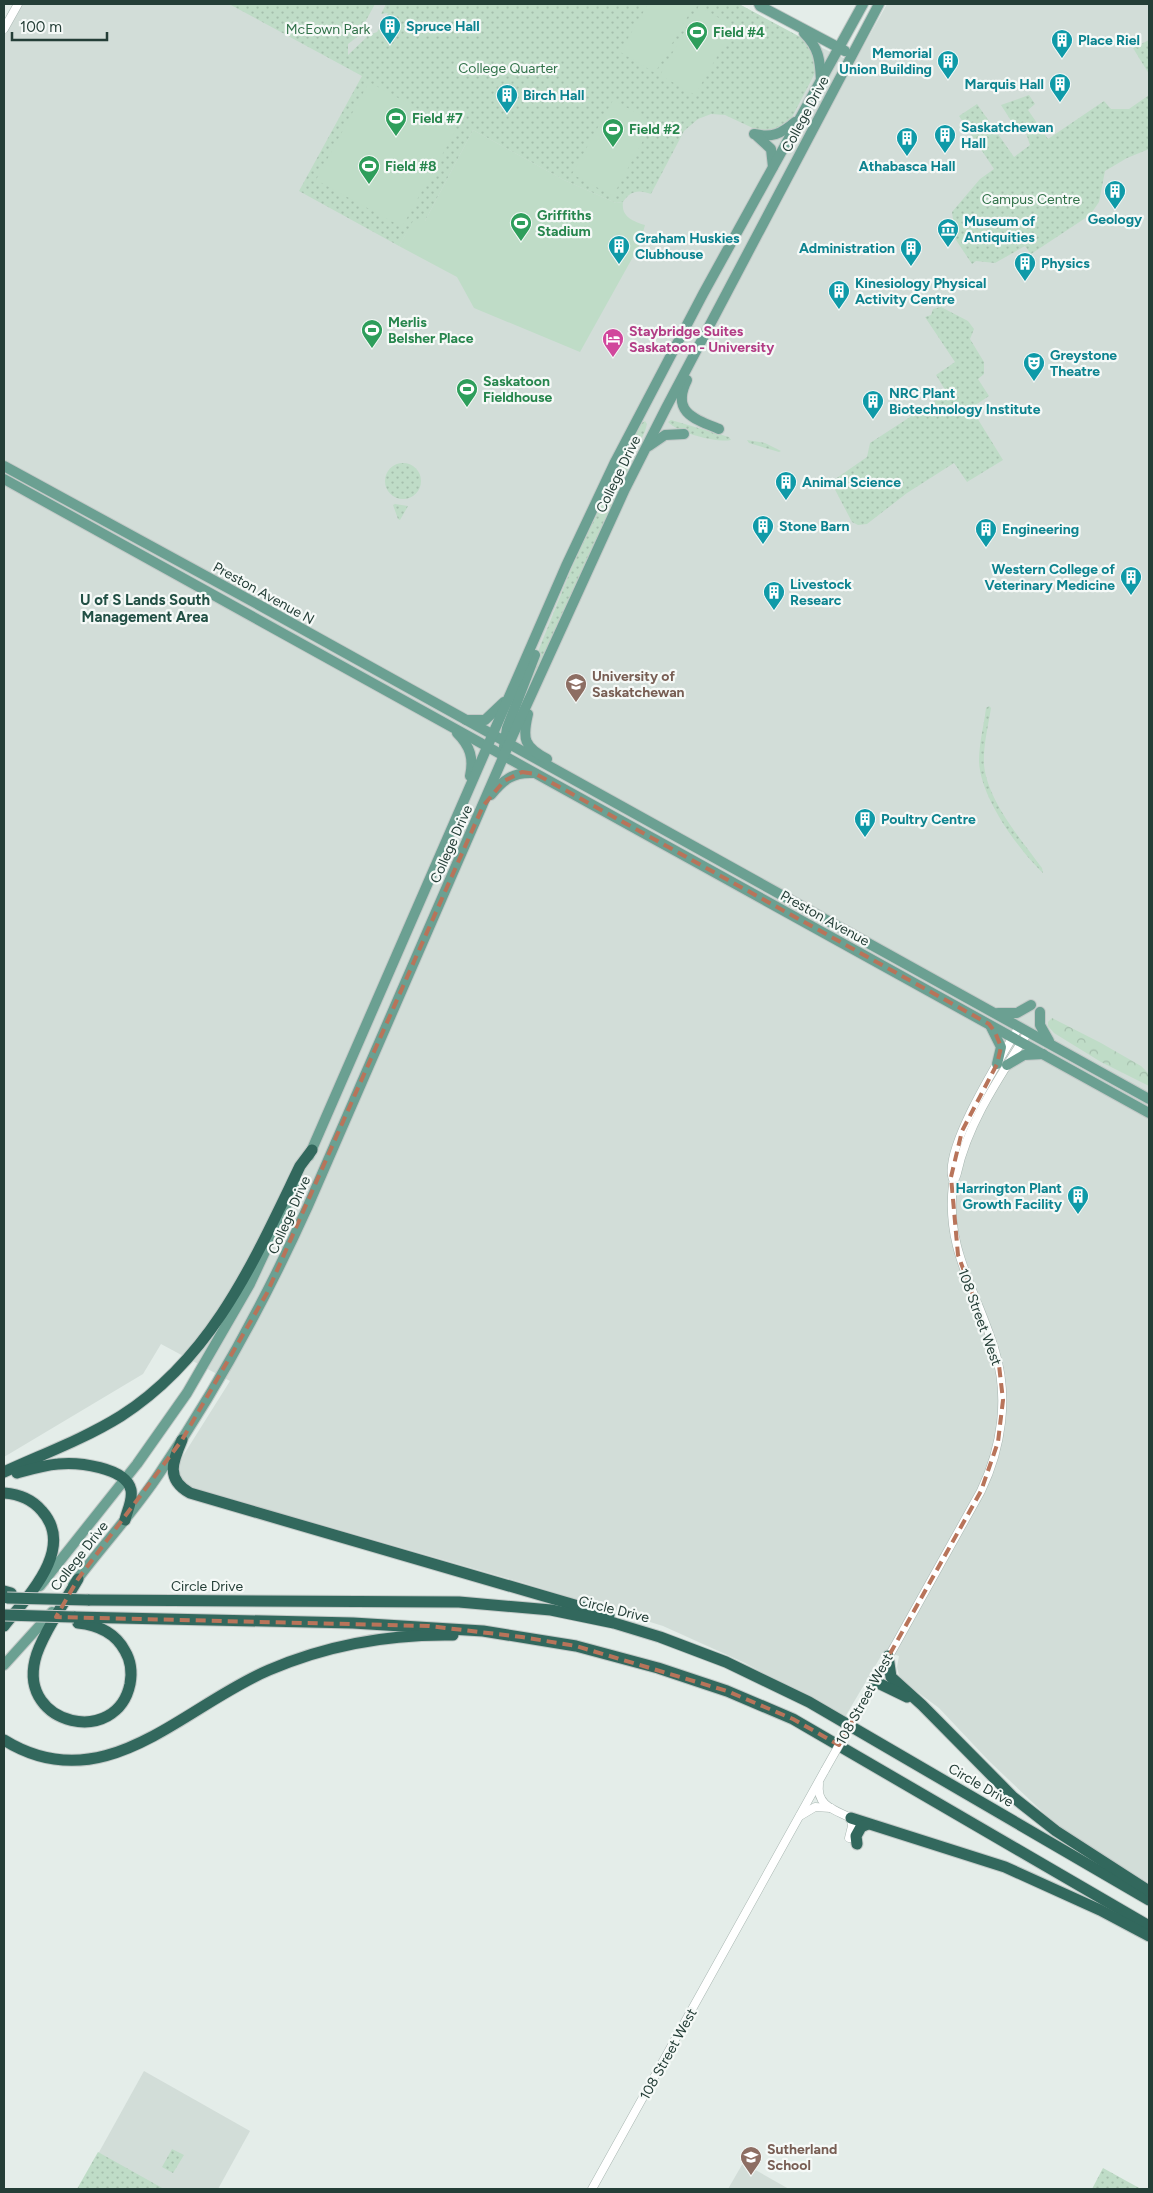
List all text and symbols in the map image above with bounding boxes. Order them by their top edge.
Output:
scale bar [12,10,108,42]
building icon: Spruce Hall [378,14,402,45]
text: 100 m [20,18,62,36]
place label: Spruce Hall [406,18,480,35]
sports icon: Field #4 [685,20,709,51]
park label: McEown Park [286,21,370,38]
place label: Field #4 [713,24,765,41]
building icon: Place Riel [1050,28,1074,59]
place label: Place Riel [1078,32,1140,49]
place label: Memorial Union Building [839,45,932,78]
building icon: Memorial Union Building [936,49,960,80]
park label: College Quarter [458,60,558,77]
building icon: Marquis Hall [1048,72,1072,103]
street label: College Drive [778,73,833,155]
place label: Marquis Hall [965,76,1044,93]
building icon: Birch Hall [495,83,519,114]
place label: Birch Hall [523,87,584,104]
sports icon: Field #7 [384,106,408,137]
place label: Field #7 [412,110,463,127]
sports icon: Field #2 [601,117,625,148]
place label: Saskatchewan Hall [961,119,1054,152]
place label: Field #2 [629,121,680,138]
building icon: Saskatchewan Hall [933,123,957,154]
building icon: Athabasca Hall [895,126,919,157]
sports icon: Field #8 [357,154,381,185]
place label: Field #8 [385,158,437,175]
place label: Athabasca Hall [859,158,955,175]
building icon: Geology [1103,179,1127,210]
park label: Campus Centre [982,191,1081,208]
place label: Griffiths Stadium [537,207,592,240]
sports icon: Griffiths Stadium [509,211,533,242]
place label: Geology [1088,211,1143,228]
place label: Museum of Antiquities [964,213,1036,246]
museum icon: Museum of Antiquities [936,217,960,248]
place label: Graham Huskies Clubhouse [635,230,740,263]
building icon: Graham Huskies Clubhouse [607,234,631,265]
building icon: Administration [899,236,923,267]
place label: Administration [799,240,895,257]
building icon: Physics [1013,251,1037,282]
place label: Physics [1041,255,1090,272]
place label: Kinesiology Physical Activity Centre [855,275,986,308]
building icon: Kinesiology Physical Activity Centre [827,279,851,310]
place label: Merlis Belsher Place [388,314,474,347]
sports icon: Merlis Belsher Place [360,318,384,349]
place label: Staybridge Suites Saskatoon - University [629,323,775,356]
hotel icon: Staybridge Suites Saskatoon - University [601,327,625,358]
place label: Greystone Theatre [1050,347,1117,380]
theatre icon: Greystone Theatre [1022,351,1046,382]
place label: Saskatoon Fieldhouse [483,373,553,406]
sports icon: Saskatoon Fieldhouse [455,377,479,408]
place label: NRC Plant Biotechnology Institute [889,385,1041,418]
building icon: NRC Plant Biotechnology Institute [861,389,885,420]
street label: College Drive [592,433,645,516]
building icon: Animal Science [774,470,798,501]
place label: Animal Science [802,474,901,491]
building icon: Stone Barn [751,514,775,545]
building icon: Engineering [974,517,998,548]
place label: Stone Barn [779,518,850,535]
place label: Engineering [1002,521,1079,538]
street label: Preston Avenue N [210,559,317,628]
place label: Western College of Veterinary Medicine [985,561,1115,594]
building icon: Western College of Veterinary Medicine [1119,565,1143,596]
place label: Livestock Researc [790,576,852,609]
building icon: Livestock Researc [762,580,786,611]
district label: U of S Lands South Management Area [80,591,210,626]
place label: University of Saskatchewan [592,668,685,701]
school or university icon: University of Saskatchewan [564,672,588,703]
street label: College Drive [427,802,476,886]
building icon: Poultry Centre [853,807,877,838]
place label: Poultry Centre [881,811,976,828]
street label: Preston Avenue [777,887,872,950]
street label: College Drive [265,1173,314,1257]
place label: Harrington Plant Growth Facility [956,1180,1063,1213]
building icon: Harrington Plant Growth Facility [1066,1184,1090,1215]
street label: 108 Street West [954,1266,1005,1368]
street label: College Drive [47,1518,112,1595]
street label: Circle Drive [171,1578,243,1595]
street label: Circle Drive [577,1593,651,1627]
street label: 108 Street West [832,1651,897,1748]
street label: Circle Drive [945,1760,1017,1811]
street label: 108 Street West [636,2006,701,2103]
place label: Sutherland School [767,2141,837,2174]
school or university icon: Sutherland School [739,2145,763,2176]

